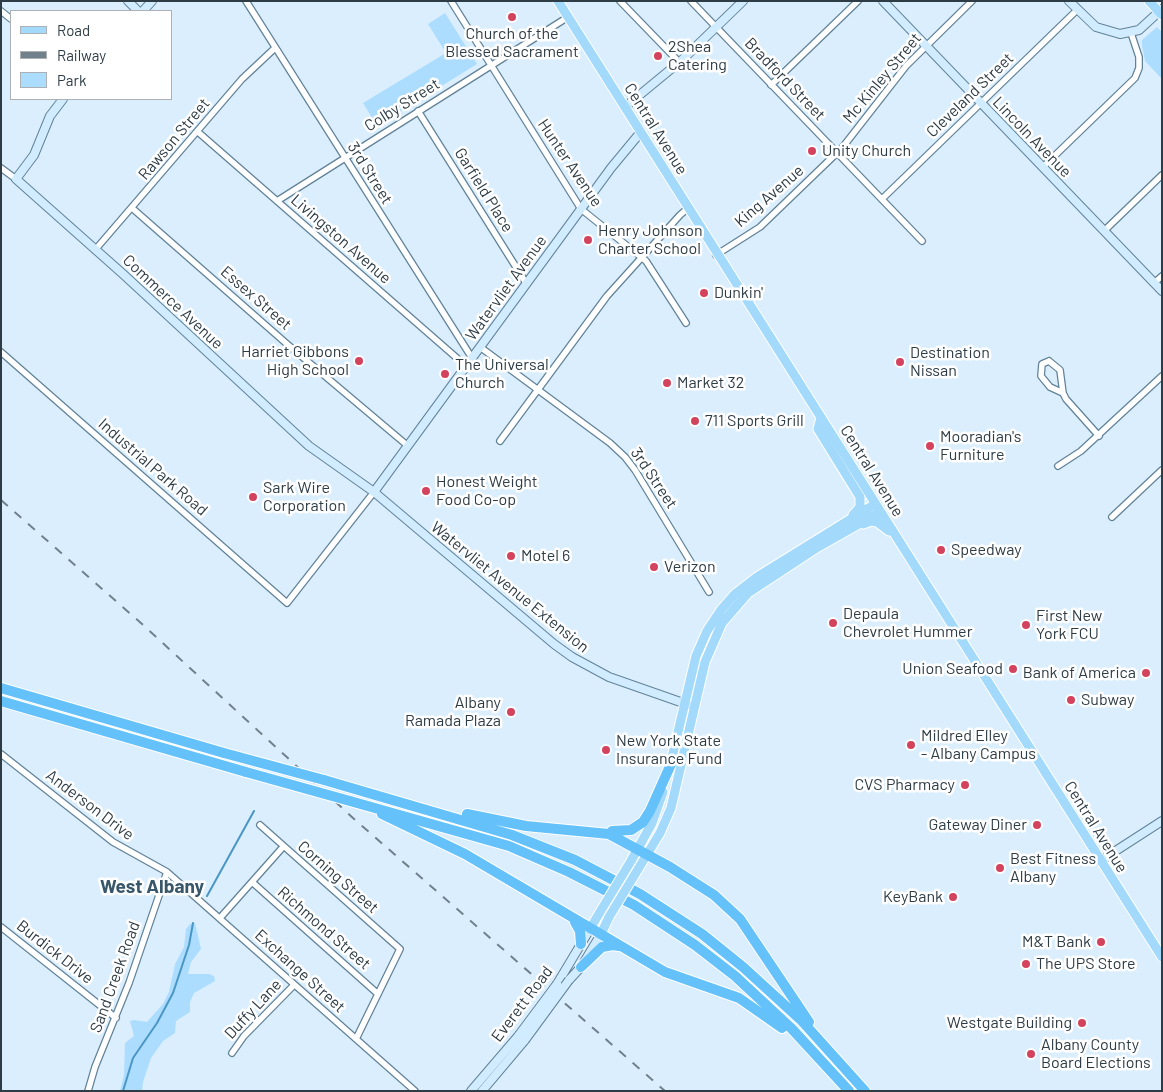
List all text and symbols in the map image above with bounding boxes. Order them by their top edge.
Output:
legend [10,10,172,100]
marker: Church of the Blessed Sacrament [506,11,518,23]
text: Road [57,21,90,39]
place label: Church of the Blessed Sacrament [445,24,579,62]
street label: Mc Kinley Street [839,29,925,127]
street label: Bradford Street [741,34,829,124]
place label: 2Shea Catering [668,37,727,75]
text: Railway [57,46,106,64]
street label: Cleveland Street [922,49,1018,141]
marker: 2Shea Catering [652,50,664,62]
text: Park [57,71,86,89]
street label: Colby Street [361,74,443,136]
street label: Central Avenue [620,80,692,178]
street label: Lincoln Avenue [989,93,1075,181]
street label: Rawson Street [134,94,214,184]
street label: Hunter Avenue [534,115,606,211]
street label: 3rd Street [343,138,397,208]
place label: Unity Church [822,141,911,161]
street label: Garfield Place [450,144,518,236]
marker: Unity Church [806,145,818,157]
street label: King Avenue [731,161,807,231]
street label: Livingston Avenue [287,190,395,288]
place label: Henry Johnson Charter School [598,221,703,259]
street label: Watervliet Avenue [461,232,551,344]
marker: Henry Johnson Charter School [582,234,594,246]
street label: Commerce Avenue [119,251,227,353]
street label: Essex Street [217,262,295,334]
place label: Dunkin' [714,283,763,303]
marker: Dunkin' [698,287,710,299]
place label: Harriet Gibbons High School [241,342,349,380]
place label: Destination Nissan [910,343,990,381]
marker: Harriet Gibbons High School [353,355,365,367]
place label: The Universal Church [455,355,549,393]
marker: Destination Nissan [894,356,906,368]
marker: The Universal Church [439,368,451,380]
place label: Market 32 [677,373,744,393]
marker: Market 32 [661,377,673,389]
place label: 711 Sports Grill [705,411,804,431]
street label: Industrial Park Road [94,414,212,520]
marker: 711 Sports Grill [689,415,701,427]
street label: Central Avenue [836,422,908,520]
place label: Mooradian's Furniture [940,427,1021,465]
marker: Mooradian's Furniture [924,440,936,452]
street label: 3rd Street [627,444,681,512]
place label: Honest Weight Food Co-op [436,472,538,510]
place label: Sark Wire Corporation [263,478,346,516]
marker: Honest Weight Food Co-op [420,485,432,497]
marker: Sark Wire Corporation [247,491,259,503]
street label: Watervliet Avenue Extension [427,517,593,657]
place label: Speedway [951,540,1022,560]
marker: Speedway [935,544,947,556]
place label: Motel 6 [521,546,570,566]
marker: Motel 6 [505,550,517,562]
place label: Verizon [664,557,716,577]
marker: Verizon [648,561,660,573]
place label: Depaula Chevrolet Hummer [843,604,972,642]
place label: First New York FCU [1036,606,1102,644]
marker: Depaula Chevrolet Hummer [827,617,839,629]
marker: First New York FCU [1020,619,1032,631]
place label: Union Seafood [902,659,1003,679]
marker: Union Seafood [1007,663,1019,675]
place label: Bank of America [1023,663,1136,683]
marker: Bank of America [1140,667,1152,679]
place label: Subway [1081,690,1134,710]
place label: Albany Ramada Plaza [405,693,501,731]
marker: Subway [1065,694,1077,706]
marker: Albany Ramada Plaza [505,706,517,718]
place label: Mildred Elley - Albany Campus [921,726,1036,764]
place label: New York State Insurance Fund [616,731,722,769]
marker: Mildred Elley - Albany Campus [905,739,917,751]
marker: New York State Insurance Fund [600,744,612,756]
street label: Anderson Drive [42,766,138,844]
place label: CVS Pharmacy [854,775,955,795]
street label: Central Avenue [1060,778,1132,876]
marker: CVS Pharmacy [959,779,971,791]
place label: Gateway Diner [928,815,1027,835]
marker: Gateway Diner [1031,819,1043,831]
street label: Corning Street [294,837,382,917]
place label: Best Fitness Albany [1010,849,1096,887]
marker: Best Fitness Albany [994,862,1006,874]
district label: West Albany [100,876,204,898]
street label: Richmond Street [274,882,374,974]
place label: KeyBank [883,887,943,907]
marker: KeyBank [947,891,959,903]
street label: Burdick Drive [13,916,97,988]
street label: Sand Creek Road [86,919,144,1035]
street label: Exchange Street [251,925,349,1017]
place label: M&T Bank [1022,932,1091,952]
marker: M&T Bank [1095,936,1107,948]
place label: The UPS Store [1036,954,1136,974]
marker: The UPS Store [1020,958,1032,970]
street label: Everett Road [487,962,557,1046]
street label: Duffy Lane [221,975,285,1043]
place label: Westgate Building [947,1013,1072,1033]
marker: Westgate Building [1076,1017,1088,1029]
place label: Albany County Board Elections [1041,1035,1151,1073]
marker: Albany County Board Elections [1025,1048,1037,1060]

